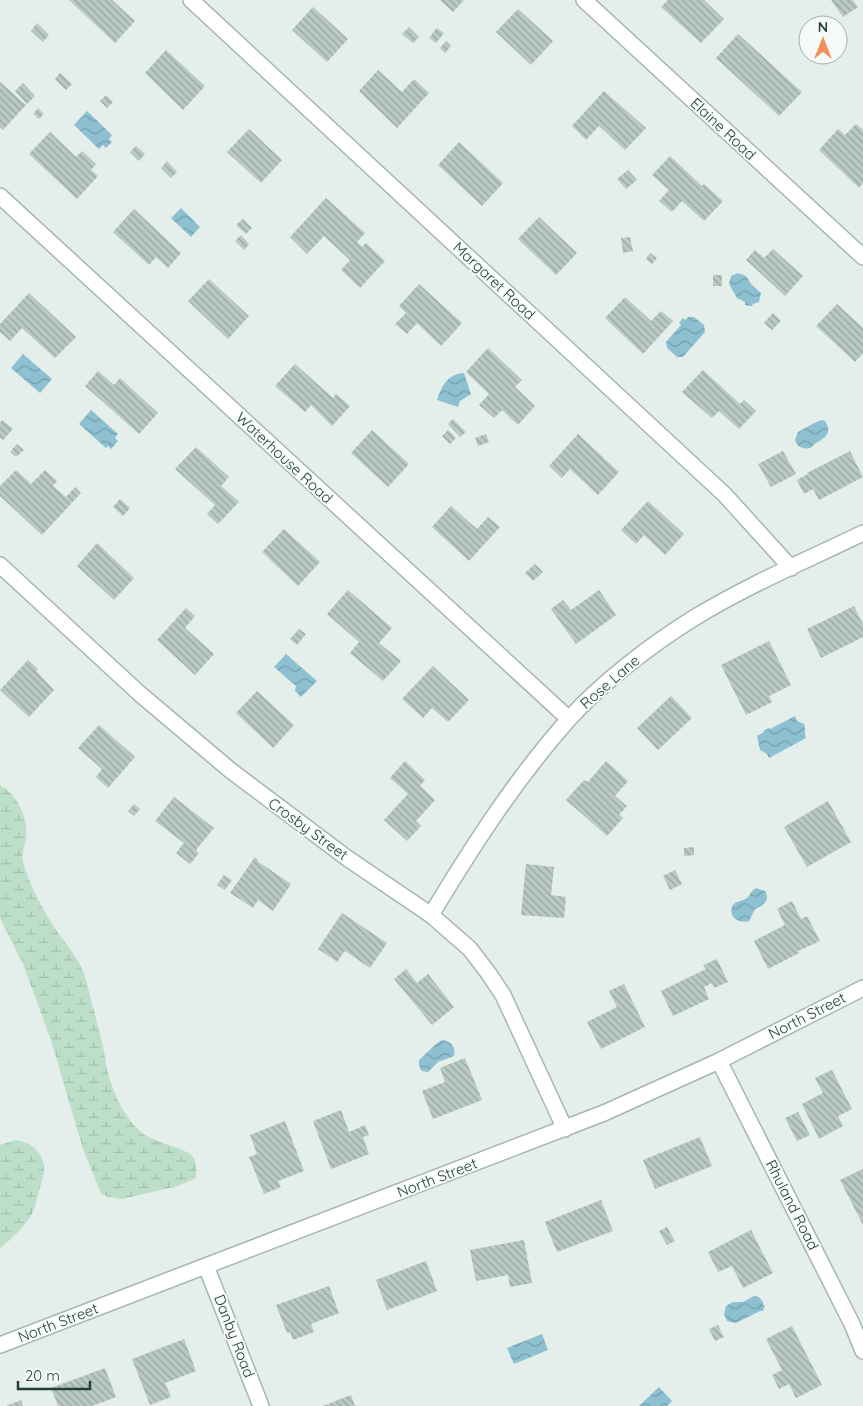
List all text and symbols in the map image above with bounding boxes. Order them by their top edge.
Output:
north arrow [798,15,848,65]
text: N [818,18,828,36]
street label: Elaine Road [687,93,760,164]
street label: Margaret Road [449,238,539,324]
street label: Waterhouse Road [232,408,337,507]
street label: Rose Lane [576,651,643,713]
street label: Crosby Street [265,793,352,864]
street label: North Street [765,988,849,1043]
street label: North Street [394,1154,480,1202]
street label: Rhuland Road [762,1156,823,1253]
street label: Danby Road [210,1292,259,1380]
street label: North Street [15,1299,101,1347]
scale bar [18,1358,90,1390]
text: 20 m [25,1366,60,1385]

